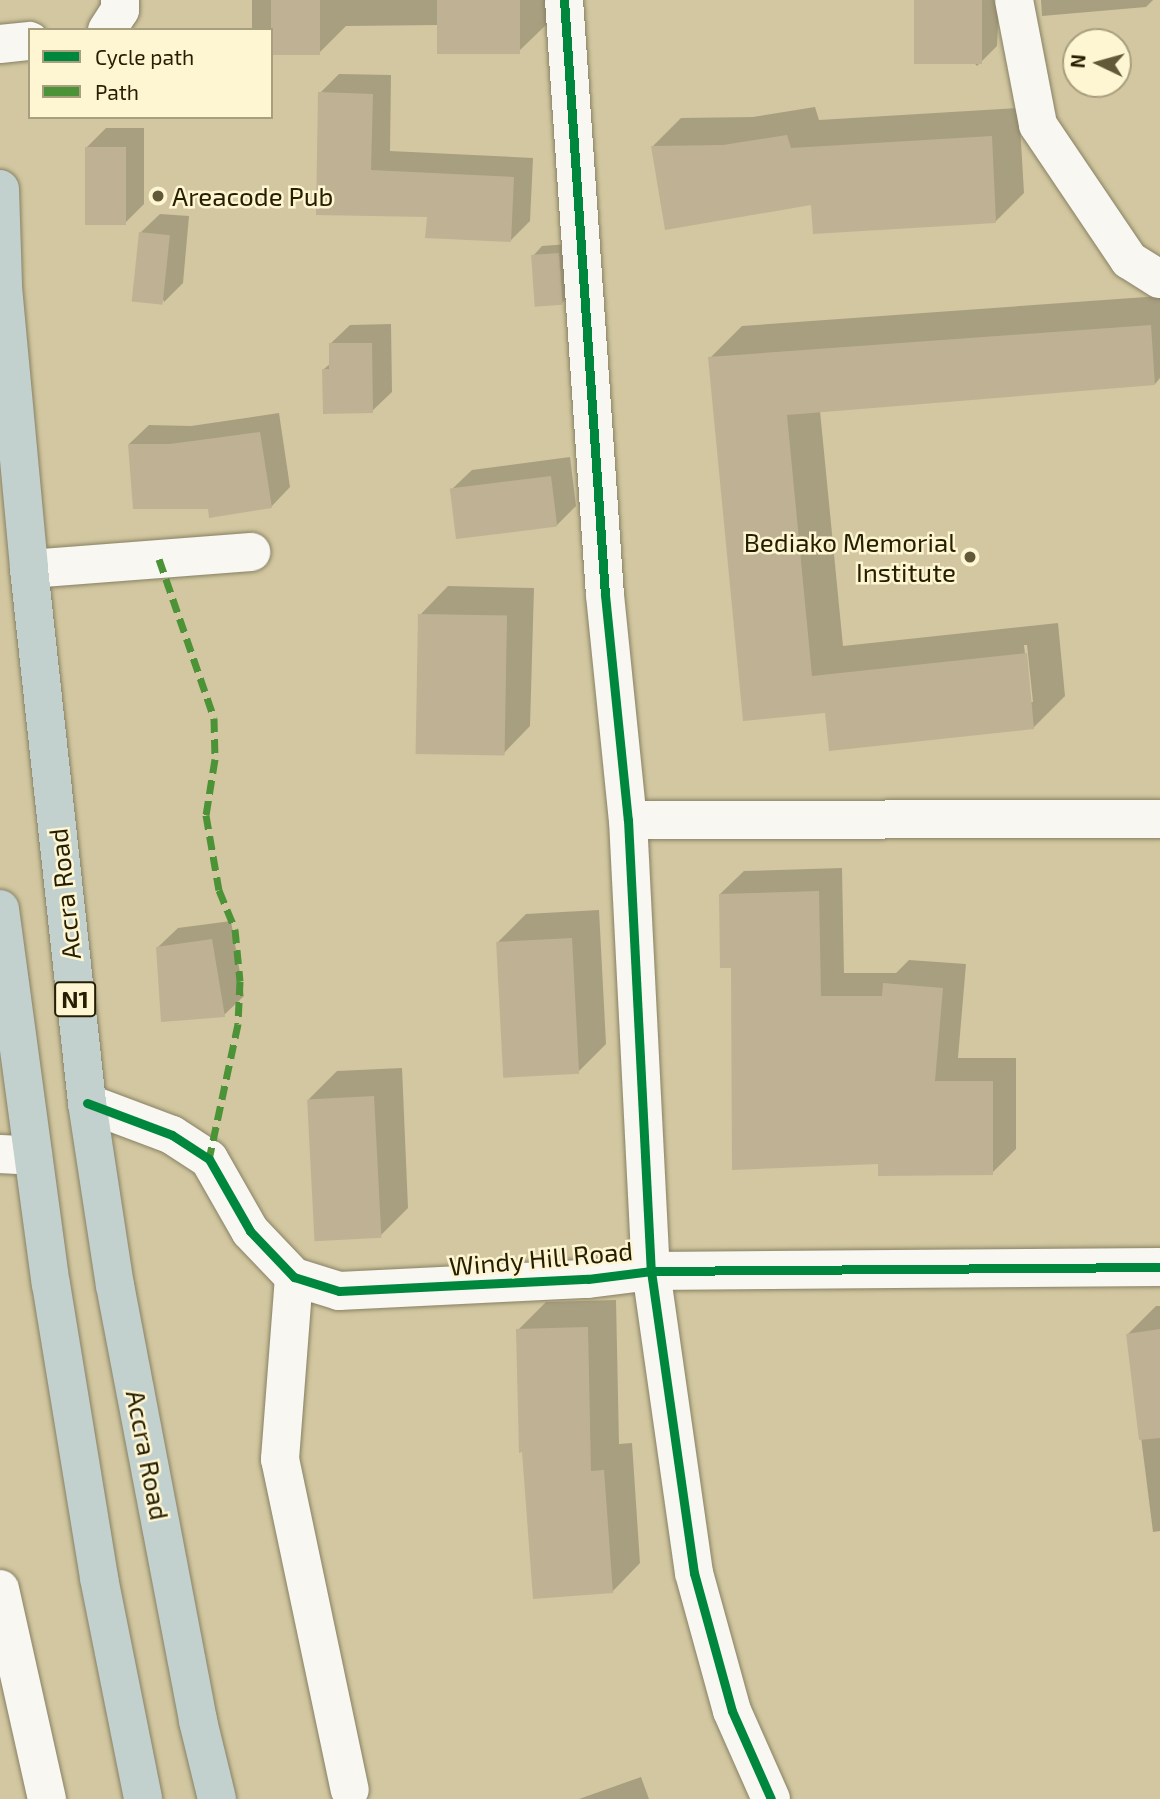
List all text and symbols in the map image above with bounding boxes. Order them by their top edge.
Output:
legend [28,28,273,119]
north arrow [1062,28,1132,98]
text: Cycle path [95,44,194,69]
text: N [1066,53,1090,69]
text: Path [95,79,139,104]
place label: Areacode Pub [172,180,333,212]
marker: Areacode Pub [150,188,166,204]
place label: Bediako Memorial Institute [744,526,956,588]
marker: Bediako Memorial Institute [962,549,978,565]
street label: Accra Road [42,827,86,961]
road number: N1 [54,979,96,1020]
street label: Windy Hill Road [447,1234,635,1282]
street label: Accra Road [120,1387,176,1523]

